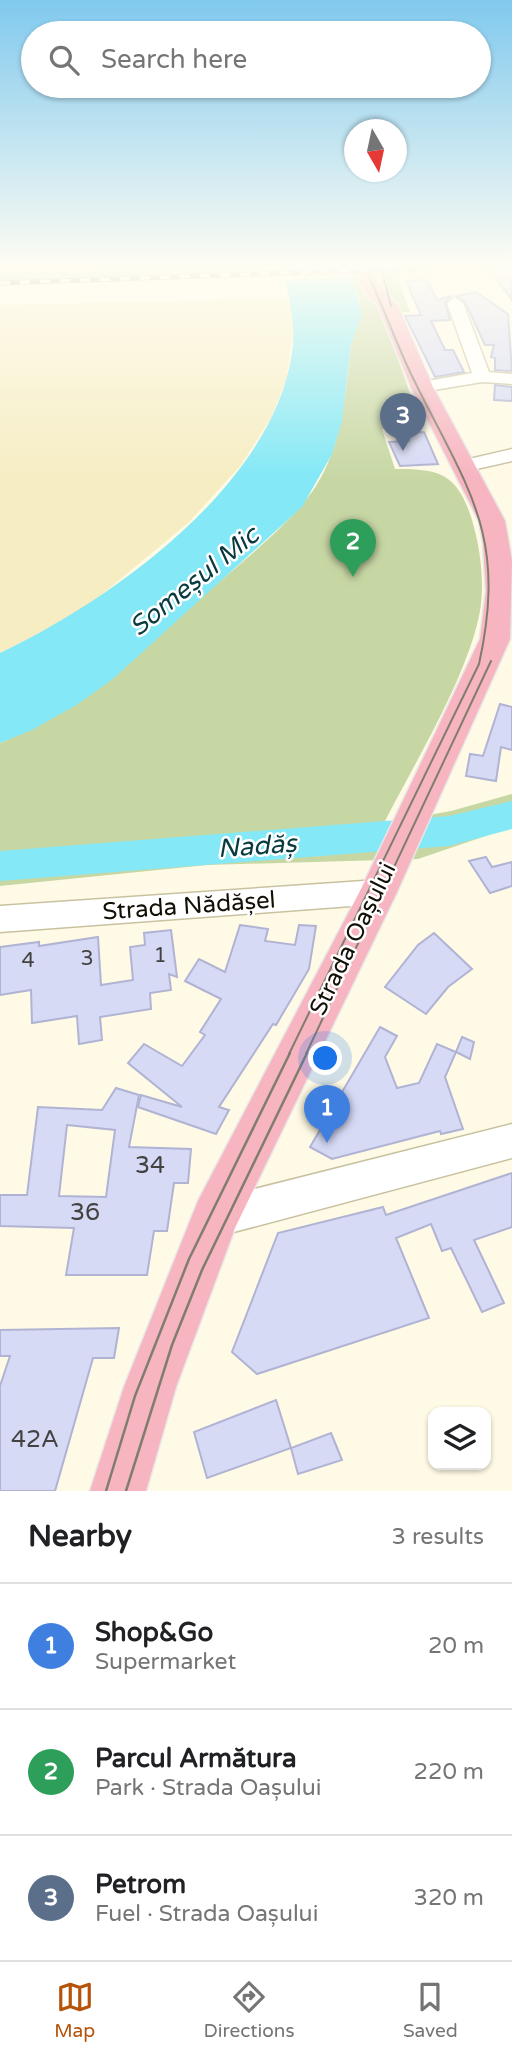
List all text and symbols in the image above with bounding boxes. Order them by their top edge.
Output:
search box [21,21,491,98]
icon: search [45,41,83,79]
text: Search here [101,44,247,75]
north arrow [344,119,407,182]
pin: 3 [380,393,426,451]
water label: Someșul Mic [123,518,266,642]
pin: 2 [330,519,376,577]
water label: Nadăș [217,828,299,864]
street label: Strada Oașului [303,858,403,1020]
street label: Strada Nădășel [101,885,277,927]
house number: 1 [153,943,167,968]
house number: 3 [80,946,94,971]
house number: 4 [21,948,35,973]
your location [308,1041,342,1075]
pin: 1 [304,1085,350,1143]
house number: 34 [135,1151,165,1180]
house number: 36 [70,1198,100,1227]
map controls [428,1407,491,1470]
button: layers [428,1407,491,1470]
house number: 42A [11,1425,59,1454]
text: Nearby [28,1518,132,1555]
text: 3 results [391,1523,484,1551]
text: Shop&Go [95,1617,213,1648]
text: 1 [44,1632,58,1660]
text: 20 m [428,1632,484,1660]
text: Supermarket [95,1648,236,1676]
text: Parcul Armătura [95,1743,297,1774]
text: 2 [44,1758,58,1786]
text: 220 m [414,1758,484,1786]
text: Park · Strada Oașului [95,1774,322,1802]
text: Petrom [95,1869,186,1900]
text: 3 [44,1884,58,1912]
text: 320 m [414,1884,484,1912]
text: Fuel · Strada Oașului [95,1900,318,1928]
tab: Map [54,1978,95,2042]
tab: Directions [204,1978,295,2042]
tab: Saved [403,1978,458,2042]

